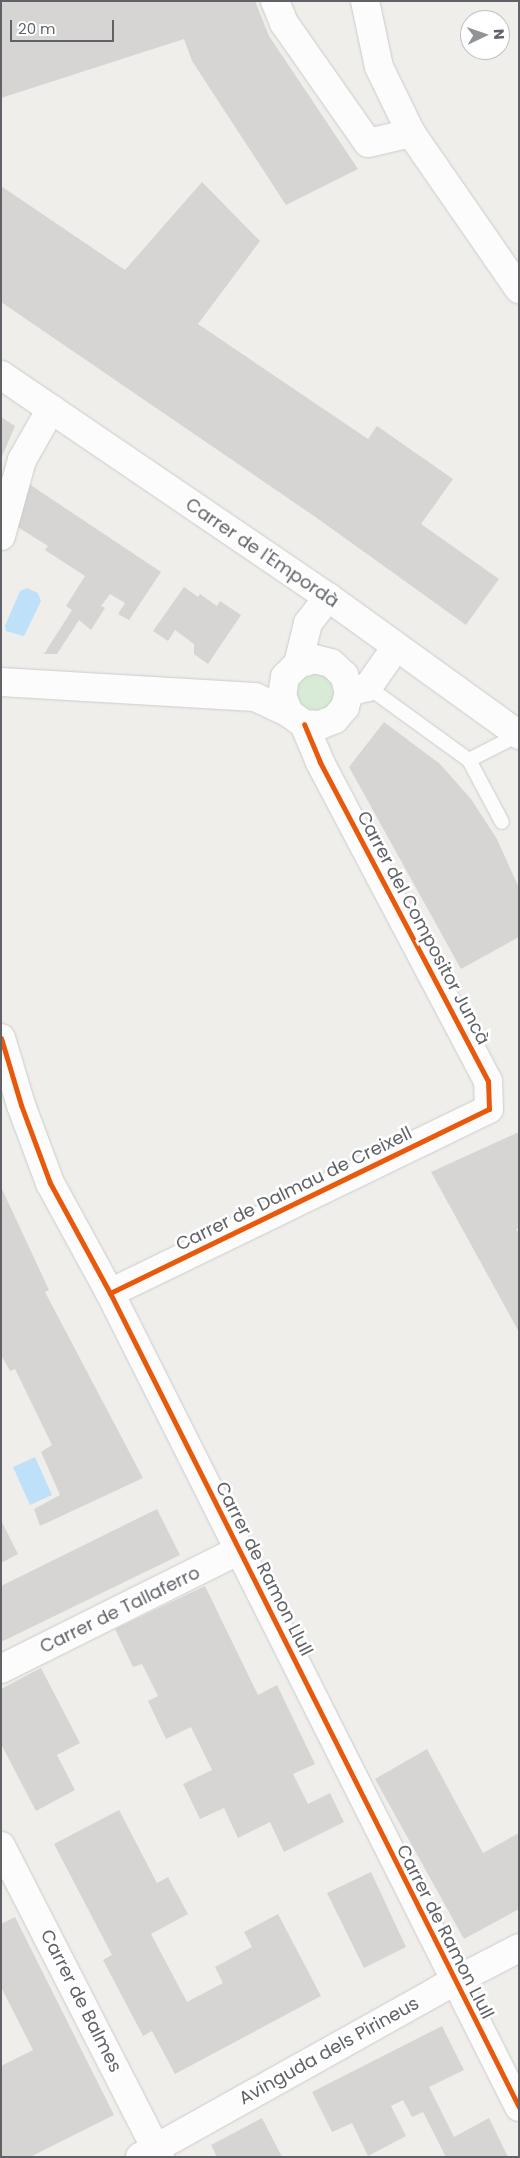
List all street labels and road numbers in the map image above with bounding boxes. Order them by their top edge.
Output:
street label: Carrer de l'Empordà [181,494,343,612]
street label: Carrer del Compositor Juncà [352,807,494,1049]
street label: Carrer de Dalmau de Creixell [173,1122,415,1256]
street label: Carrer de Ramon Llull [211,1478,317,1660]
street label: Carrer de Tallaferro [37,1562,203,1658]
street label: Carrer de Ramon Llull [392,1841,498,2023]
street label: Carrer de Balmes [36,1926,126,2076]
street label: Avinguda dels Pirineus [235,1992,423,2110]

